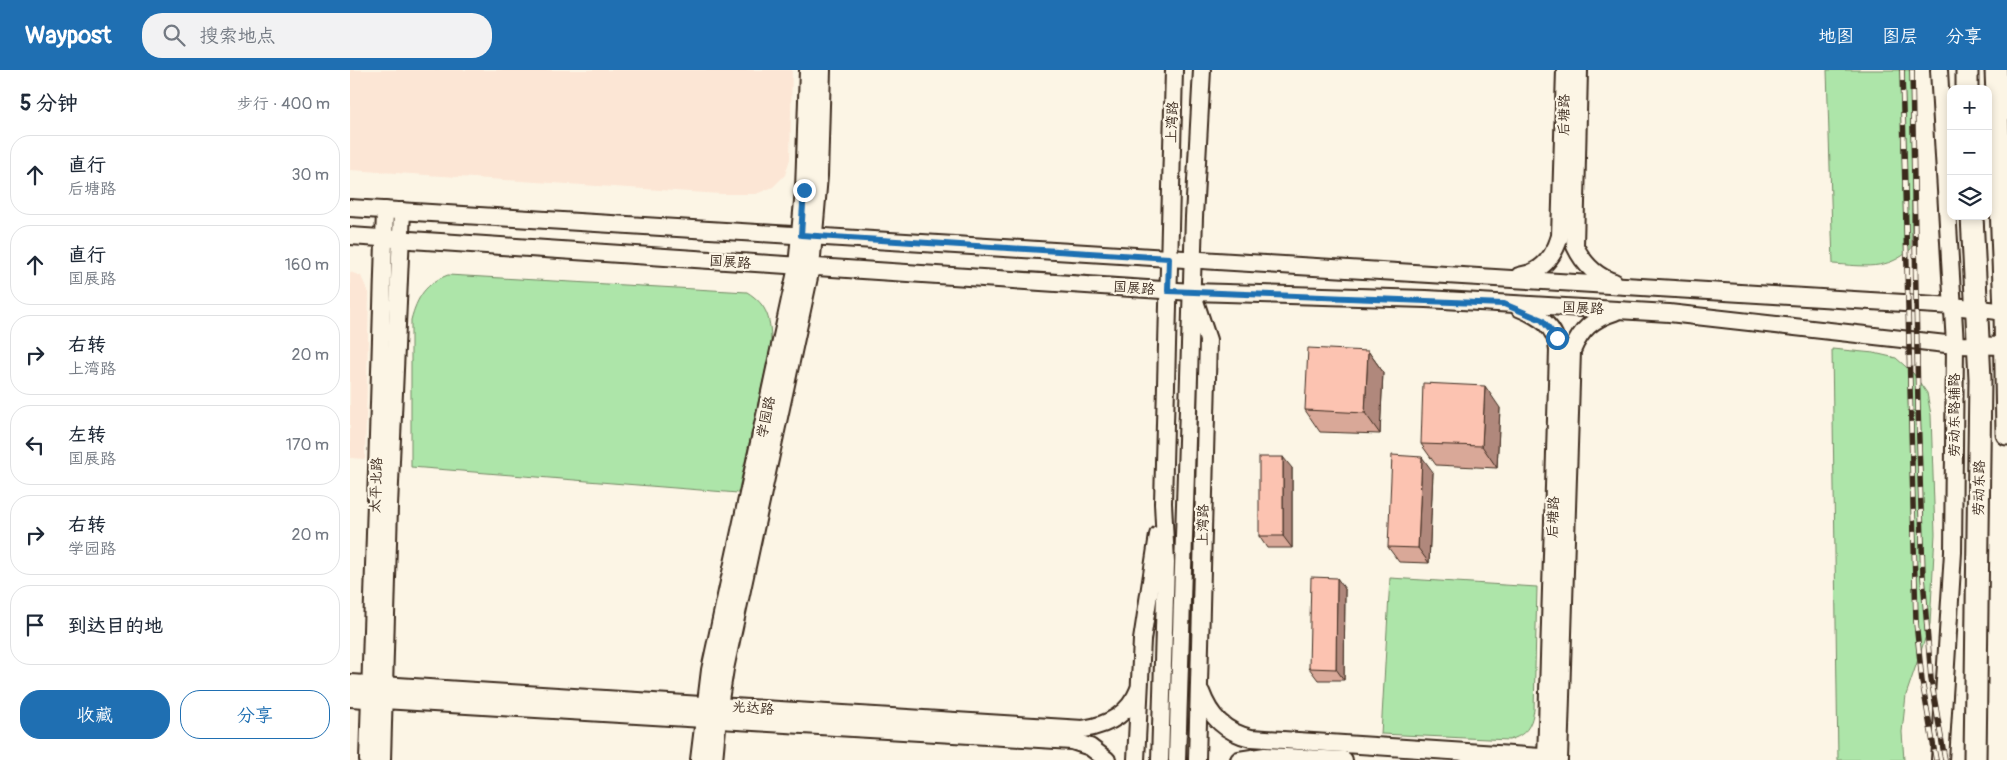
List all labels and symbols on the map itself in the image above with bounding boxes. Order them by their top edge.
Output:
street label: 后塘路 [1555,94,1573,136]
street label: 上湾路 [1163,101,1181,143]
route end [793,179,816,202]
street label: 国展路 [708,252,752,272]
street label: 国展路 [1112,278,1156,298]
street label: 国展路 [1562,298,1604,318]
route start [1546,327,1569,350]
street label: 劳动东路辅路 [1946,373,1963,457]
street label: 学园路 [753,395,779,439]
street label: 太平北路 [367,457,385,513]
street label: 劳动东路 [1970,460,1988,516]
street label: 后塘路 [1544,496,1562,538]
street label: 上湾路 [1194,504,1212,546]
street label: 光达路 [731,698,775,718]

